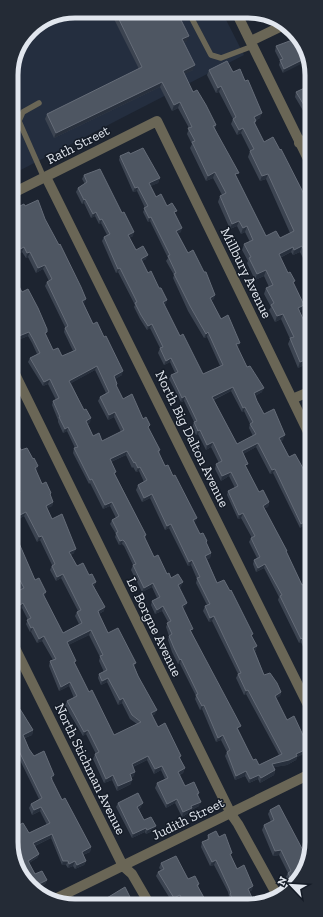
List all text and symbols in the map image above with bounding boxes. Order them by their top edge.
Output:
street label: Rath Street [44,122,113,168]
street label: Millbury Avenue [217,225,275,322]
street label: North Big Dalton Avenue [151,368,233,511]
street label: Le Borgne Avenue [123,575,186,680]
street label: North Stichman Avenue [51,701,129,838]
street label: Judith Street [149,794,228,844]
north arrow [271,865,311,905]
text: N [275,874,290,888]

